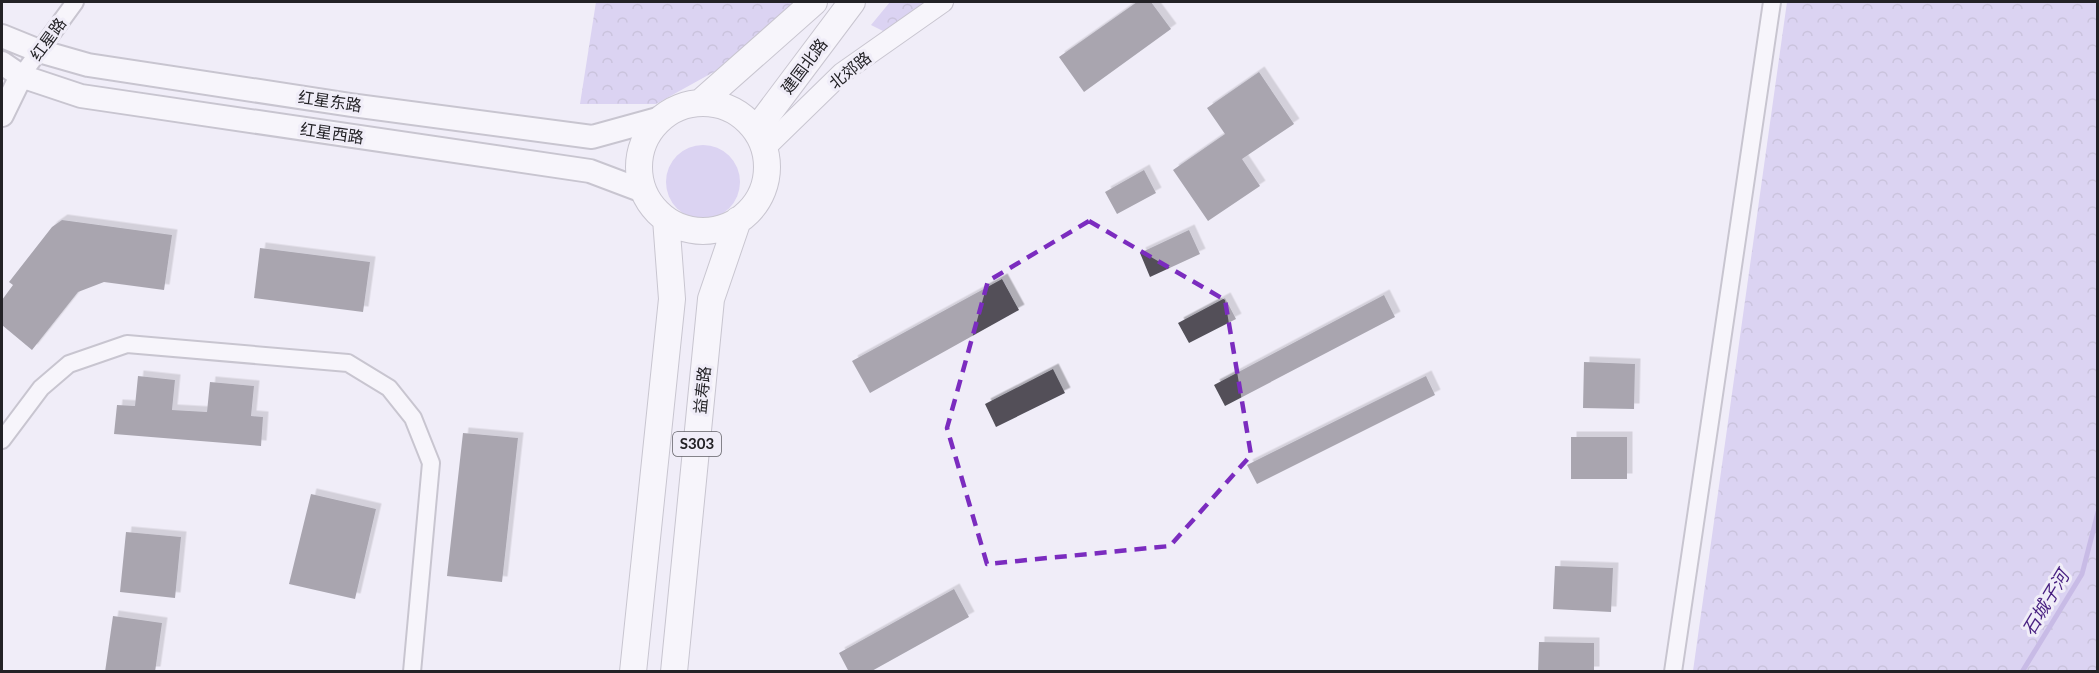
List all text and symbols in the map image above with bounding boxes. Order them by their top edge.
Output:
street label: 红星路 [26,14,69,64]
street label: 建国北路 [777,34,830,97]
street label: 北郊路 [825,47,874,92]
street label: 红星东路 [297,87,363,114]
street label: 红星西路 [299,119,365,146]
street label: 益寿路 [690,365,713,415]
road number: S303 [673,432,721,456]
water label: 石城子河 [2017,563,2075,639]

